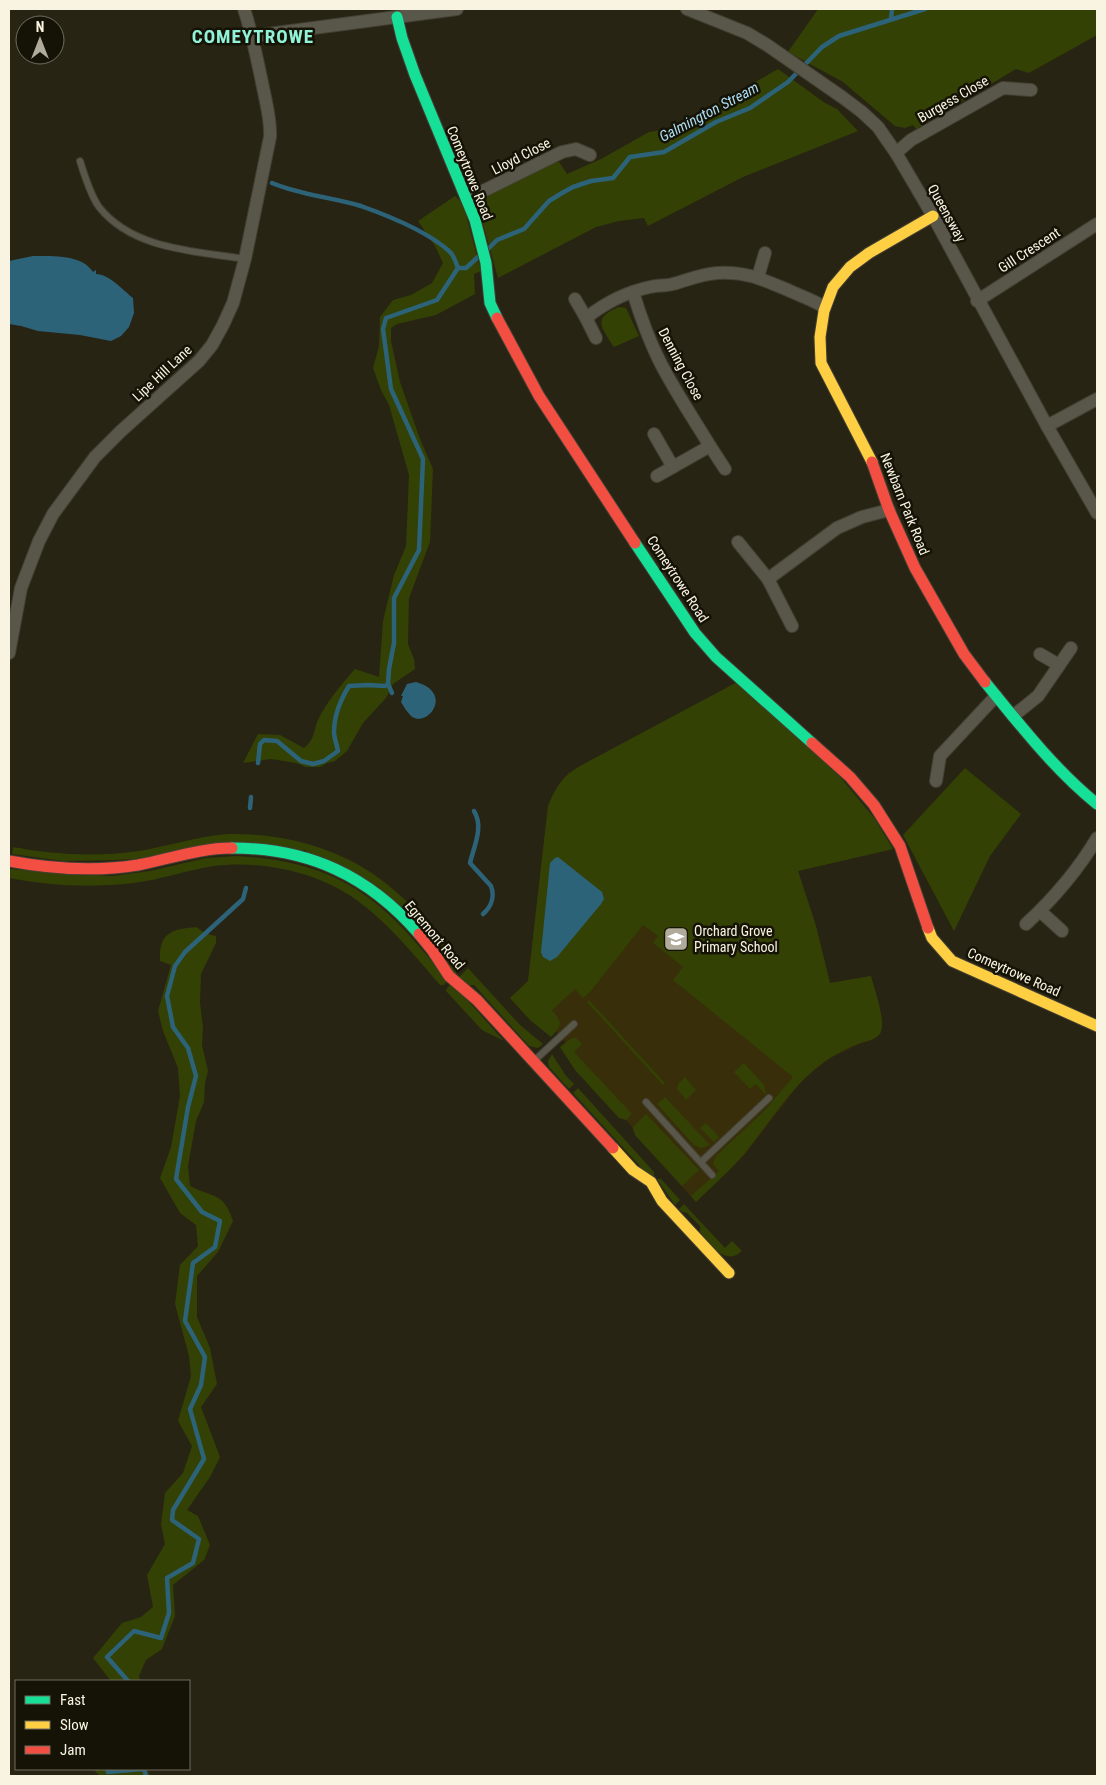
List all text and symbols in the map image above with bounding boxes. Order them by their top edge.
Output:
north arrow [15,15,65,65]
text: N [36,19,44,35]
district label: COMEYTROWE [192,25,314,48]
street label: Burgess Close [915,72,992,126]
water label: Galmington Stream [656,78,762,146]
street label: Comeytrowe Road [444,124,496,222]
street label: Lloyd Close [489,134,553,178]
street label: Queensway [925,182,969,245]
street label: Gill Crescent [995,224,1063,276]
street label: Denning Close [655,325,707,403]
street label: Lipe Hill Lane [129,341,195,404]
street label: Newbarn Park Road [877,451,933,557]
street label: Comeytrowe Road [644,533,712,625]
street label: Egremont Road [402,898,468,972]
place label: Orchard Grove Primary School [694,923,778,955]
school or university icon: Orchard Grove Primary School [663,926,689,952]
street label: Comeytrowe Road [965,944,1063,1000]
legend [15,1680,190,1770]
text: Fast [60,1691,85,1709]
text: Slow [60,1716,89,1734]
text: Jam [60,1741,86,1759]

